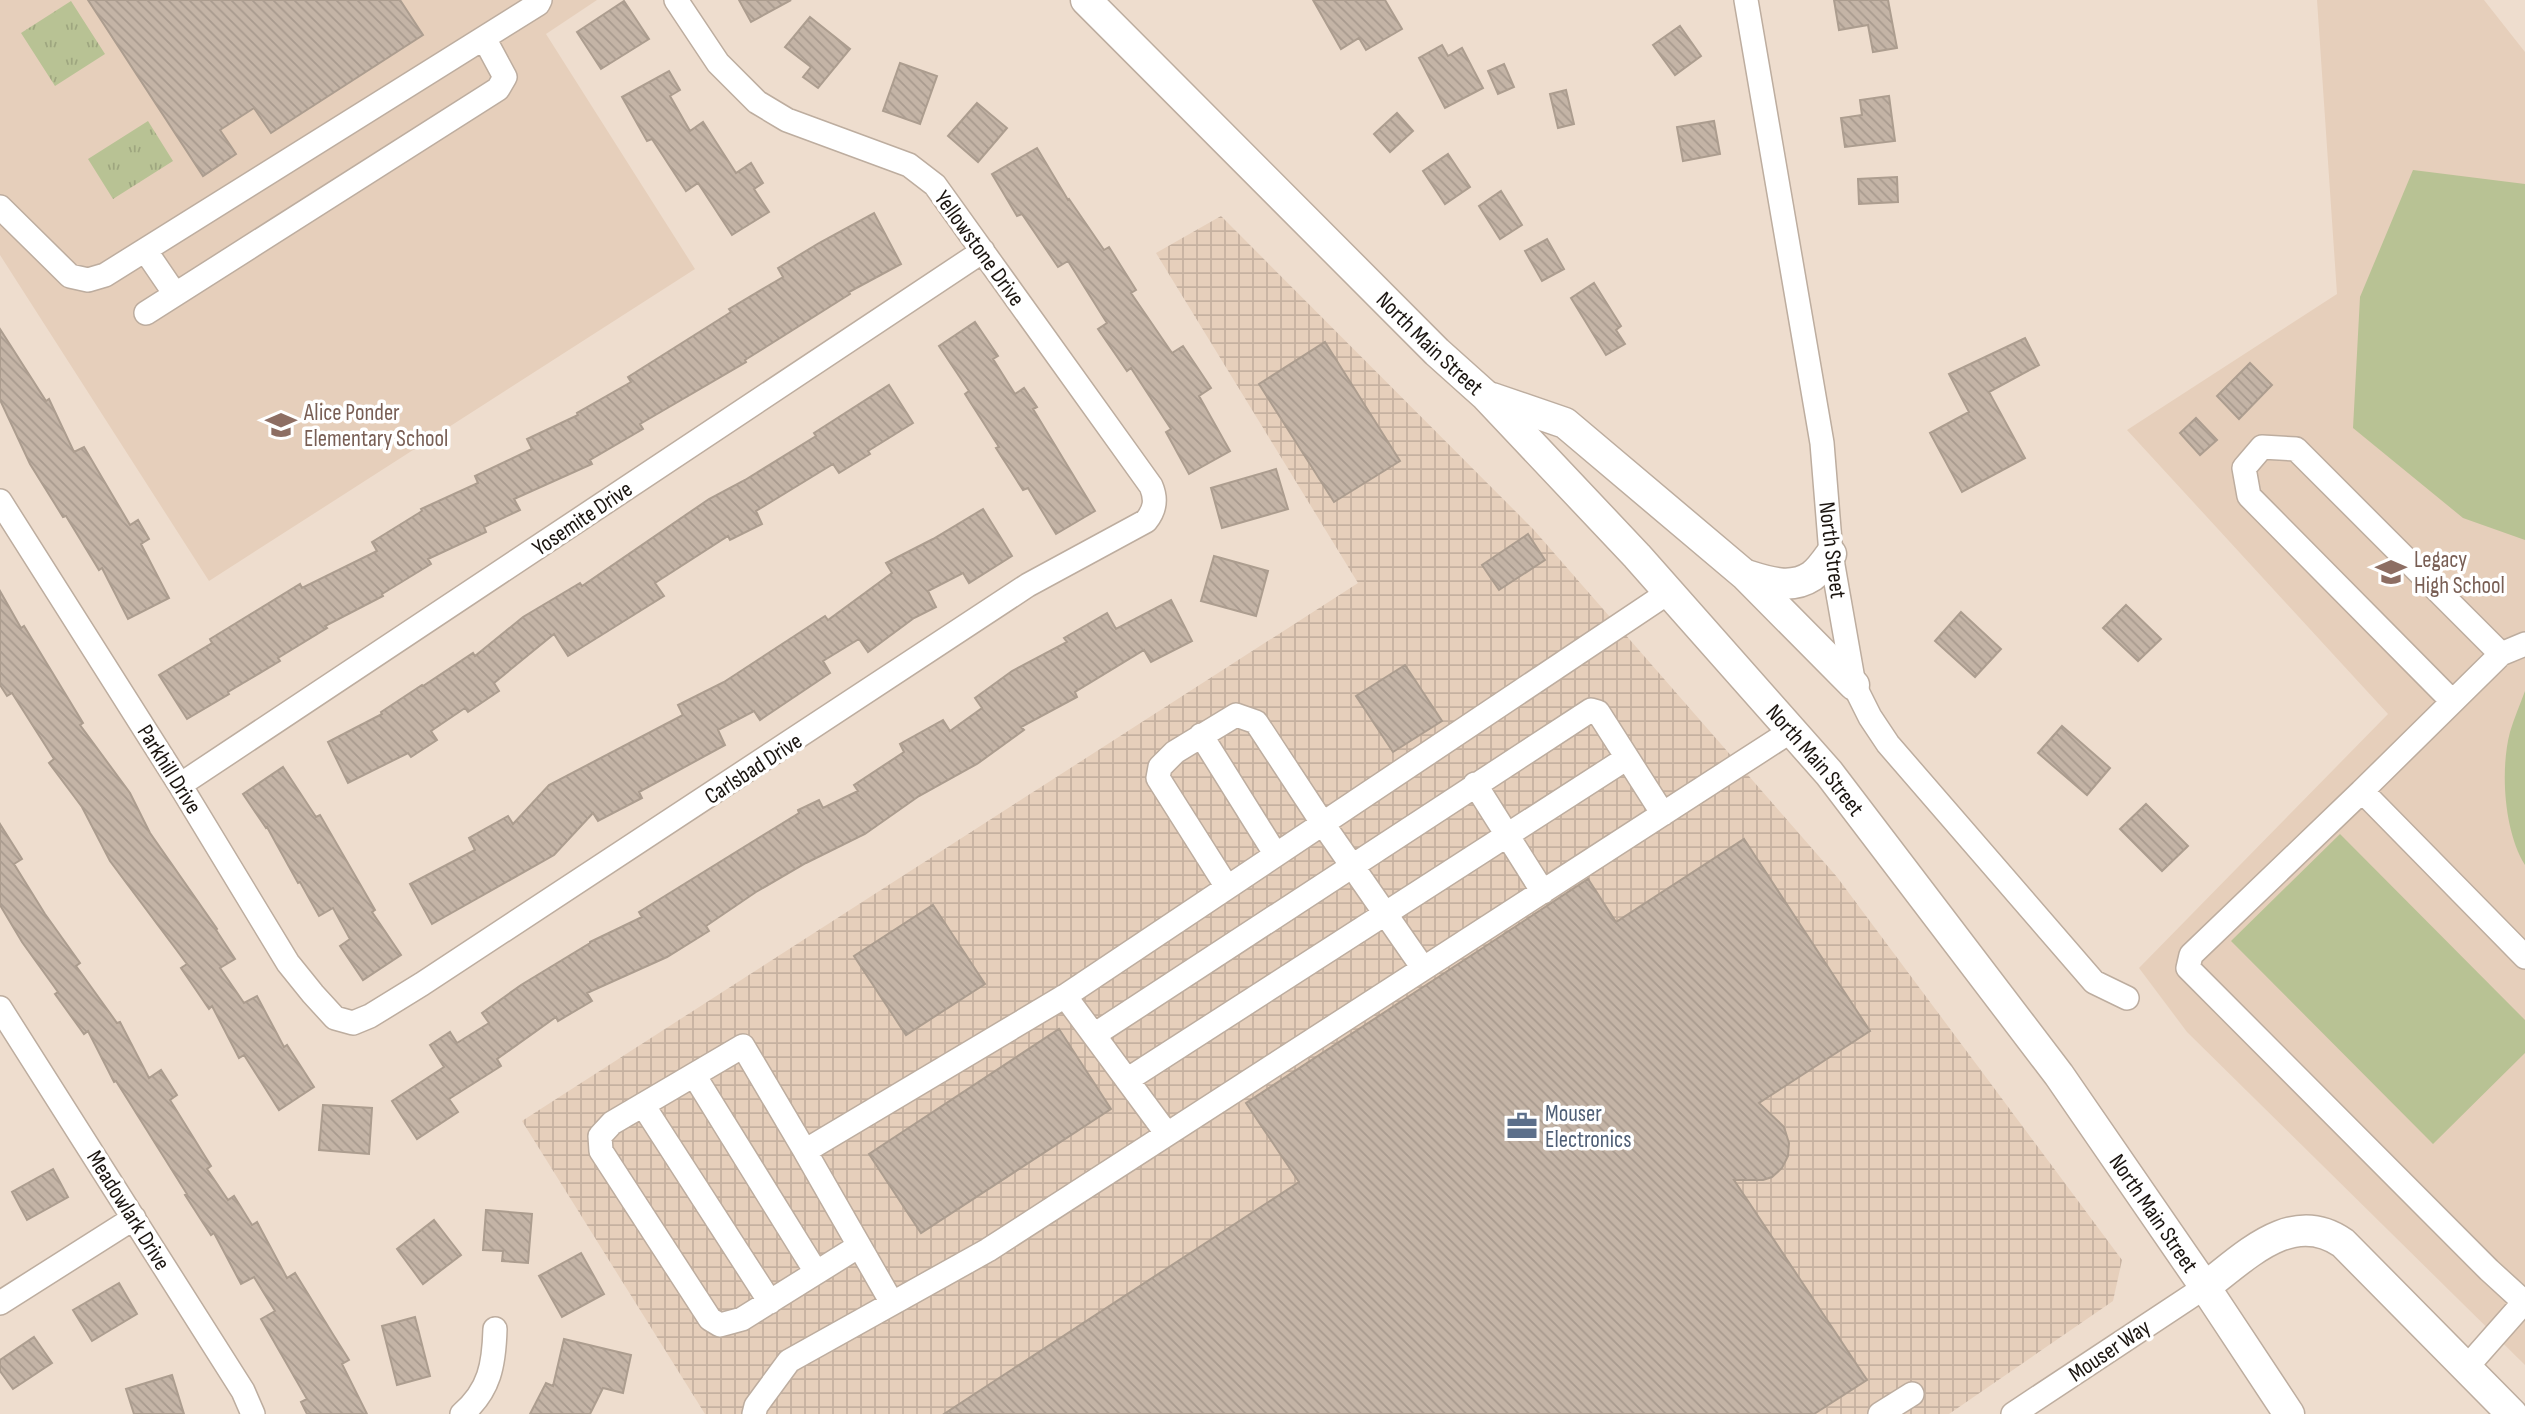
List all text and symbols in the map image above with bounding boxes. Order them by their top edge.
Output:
street label: Yellowstone Drive [928,185,1031,312]
street label: North Main Street [1370,286,1489,402]
place label: Alice Ponder Elementary School [303,399,448,453]
school or university icon: Alice Ponder Elementary School [264,408,298,442]
street label: Yosemite Drive [527,475,638,562]
street label: North Street [1812,500,1852,600]
place label: Legacy High School [2414,546,2505,600]
school or university icon: Legacy High School [2374,555,2408,589]
street label: North Main Street [1760,699,1870,822]
street label: Parkhill Drive [131,720,208,819]
street label: Carlsbad Drive [700,727,808,811]
place label: Mouser Electronics [1545,1100,1631,1154]
office icon: Mouser Electronics [1505,1109,1539,1143]
street label: Meadowlark Drive [80,1145,176,1276]
street label: North Main Street [2103,1149,2204,1278]
street label: Mouser Way [2063,1313,2156,1388]

